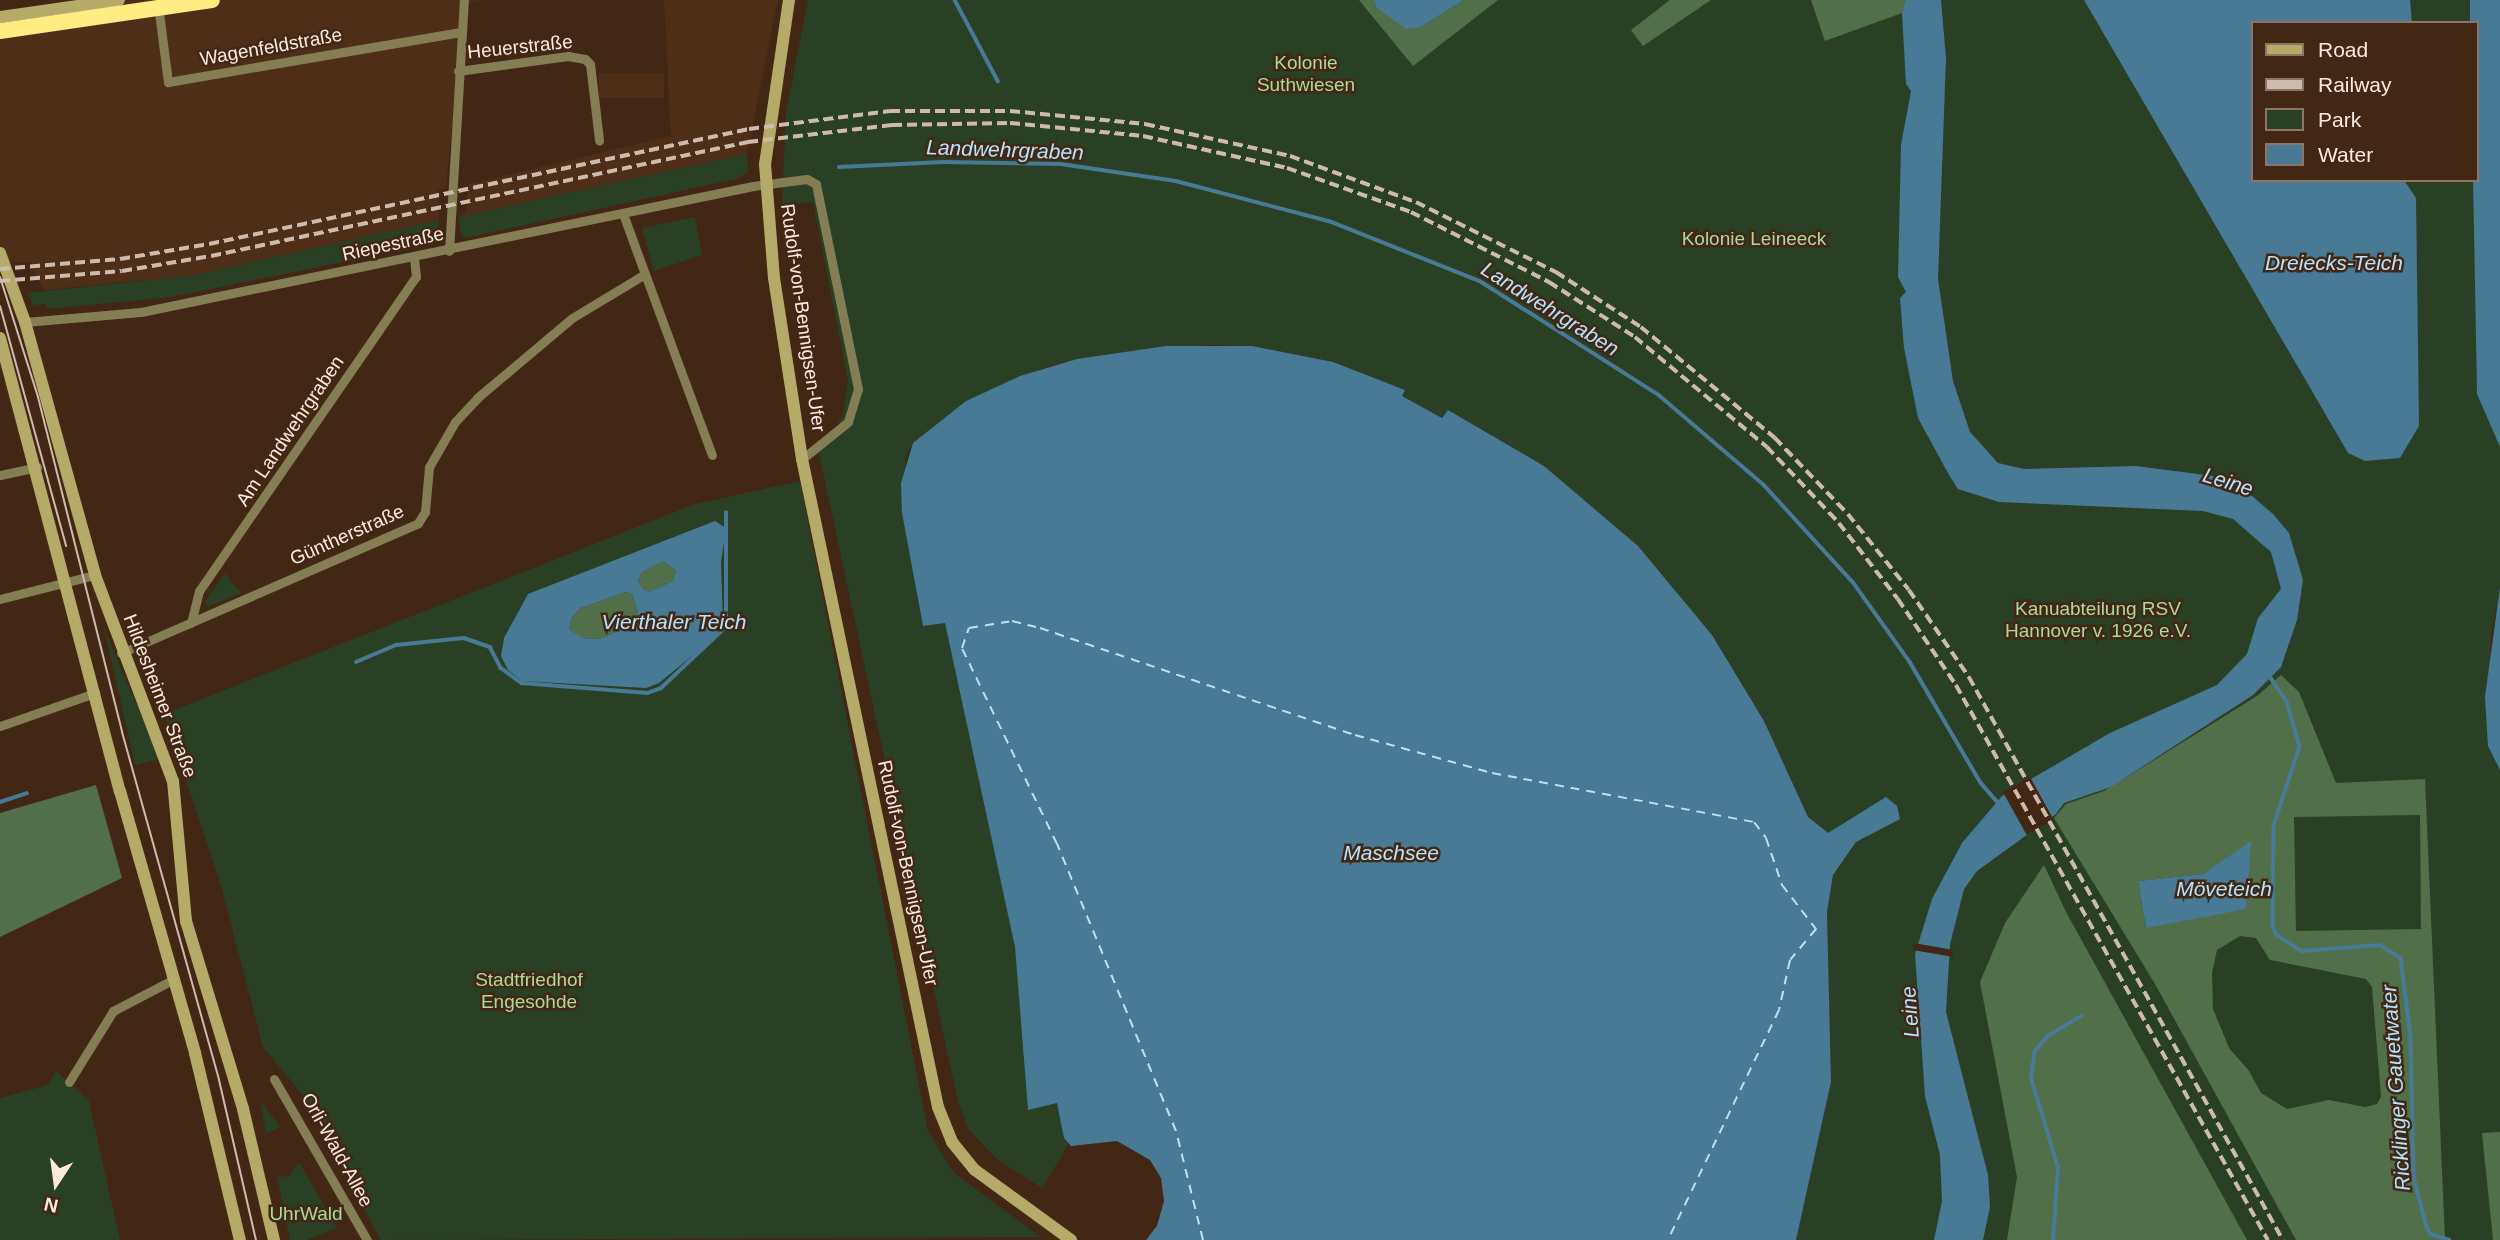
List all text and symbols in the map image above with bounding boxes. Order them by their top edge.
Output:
legend [2252,21,2479,182]
street label: Wagenfeldstraße [198,23,344,71]
street label: Heuerstraße [466,30,574,64]
text: Road [2318,38,2368,61]
park label: Kolonie Suthwiesen [1257,52,1355,96]
text: Railway [2318,73,2392,96]
text: Park [2318,108,2361,131]
water label: Landwehrgraben [926,135,1084,165]
text: Water [2318,143,2373,166]
street label: Rudolf-von-Bennigsen-Ufer [776,202,830,434]
street label: Riepestraße [340,222,446,266]
park label: Kolonie Leineeck [1682,228,1826,250]
water label: Dreiecks-Teich [2265,250,2403,276]
water label: Landwehrgraben [1476,257,1624,361]
street label: Am Landwehrgraben [231,352,349,510]
water label: Leine [2200,462,2256,502]
street label: Güntherstraße [286,500,408,570]
park label: Kanuabteilung RSV Hannover v. 1926 e.V. [2005,598,2191,642]
water label: Vierthaler Teich [602,609,746,635]
street label: Hildesheimer Straße [118,611,202,781]
street label: Rudolf-von-Bennigsen-Ufer [873,758,943,988]
water label: Maschsee [1343,840,1439,866]
water label: Möveteich [2176,876,2272,902]
park label: Stadtfriedhof Engesohde [475,969,583,1013]
water label: Ricklinger Gauetwater [2376,984,2416,1192]
water label: Leine [1896,985,1924,1039]
street label: Orli-Wald-Allee [296,1089,378,1211]
north arrow [21,1149,91,1219]
text: N [42,1193,60,1217]
park label: UhrWald [269,1203,343,1225]

